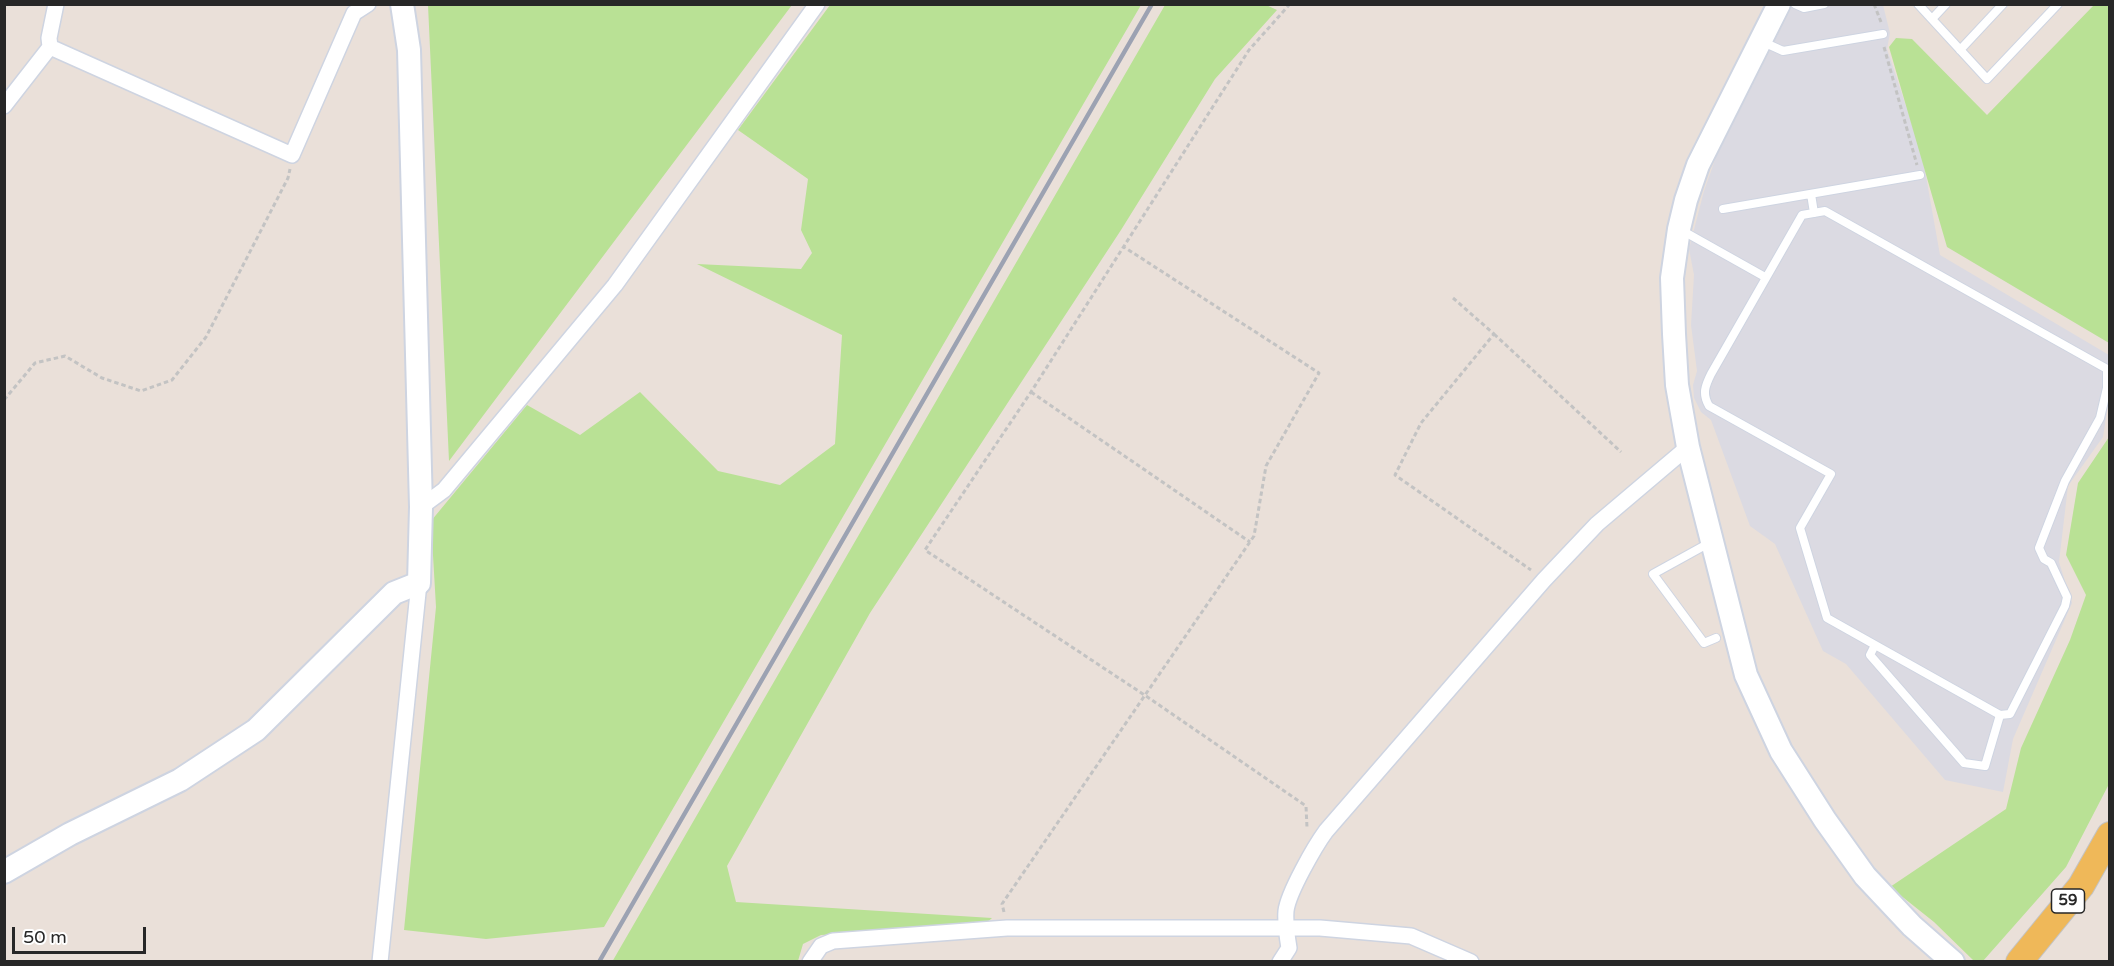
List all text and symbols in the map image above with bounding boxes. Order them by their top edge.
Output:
road number: 59 [2052,889,2084,913]
scale bar [15,915,148,953]
text: 50 m [23,926,67,948]

